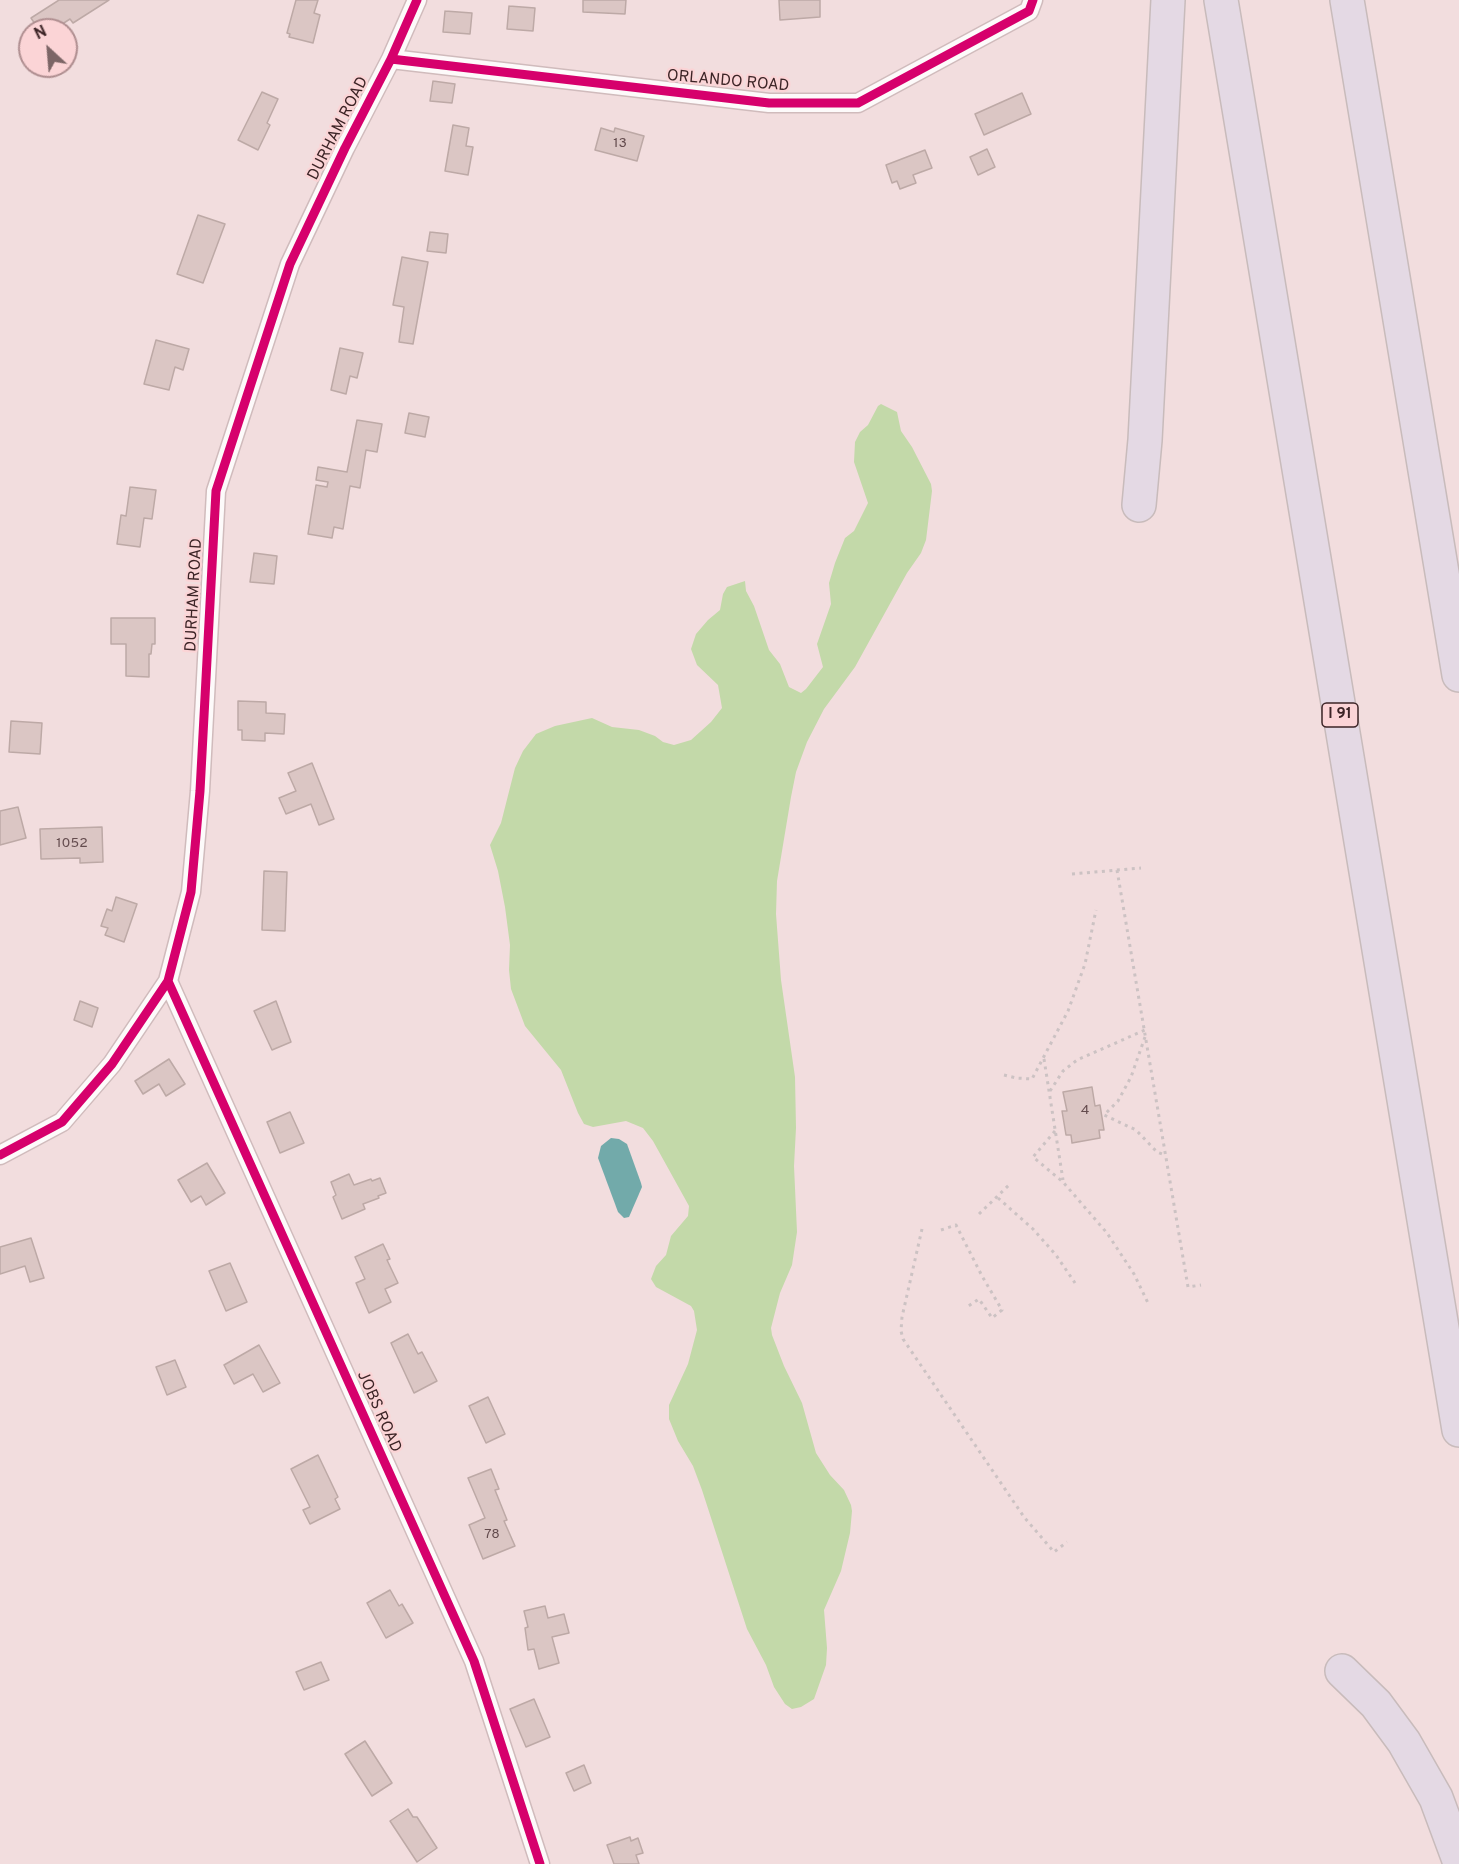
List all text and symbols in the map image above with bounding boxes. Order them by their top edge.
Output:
north arrow [18,18,78,78]
text: N [31,22,51,45]
street label: ORLANDO ROAD [666,67,790,97]
street label: DURHAM ROAD [305,74,373,184]
house number: 13 [613,136,627,152]
street label: DURHAM ROAD [182,538,208,652]
road number: I 91 [1322,703,1358,727]
house number: 1052 [56,836,88,852]
house number: 4 [1081,1103,1089,1119]
street label: JOBS ROAD [351,1368,405,1456]
house number: 78 [484,1527,500,1543]

